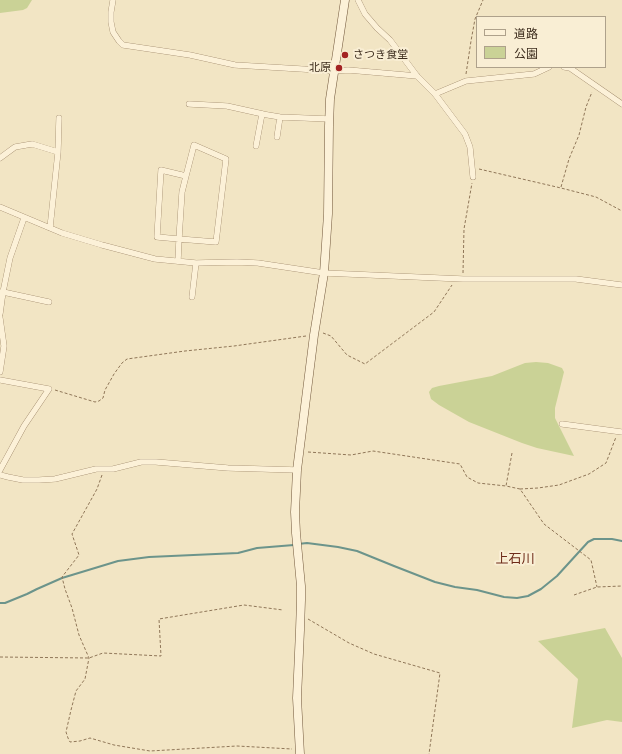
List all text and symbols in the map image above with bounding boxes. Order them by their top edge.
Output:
legend [476,16,606,68]
text: 道路 [514,27,538,41]
text: 公園 [514,47,538,61]
place label: さつき食堂 [353,48,408,62]
marker: さつき食堂 [340,50,350,60]
place label: 北原 [309,61,331,75]
marker: 北原 [334,63,344,73]
district label: 上石川 [496,551,534,567]

